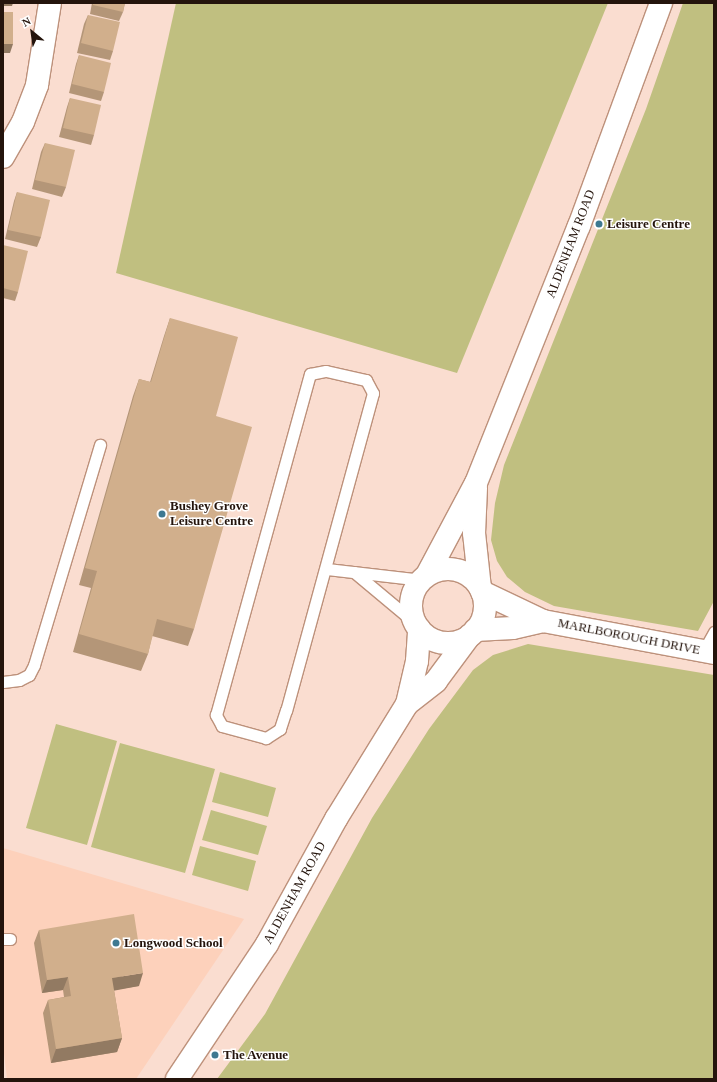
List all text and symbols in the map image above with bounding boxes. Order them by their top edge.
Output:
north arrow [12,12,52,52]
text: N [20,14,33,29]
street label: ALDENHAM ROAD [543,188,599,300]
place label: Leisure Centre [607,216,690,232]
marker: Leisure Centre [594,219,604,229]
place label: Bushey Grove Leisure Centre [170,499,253,530]
marker: Bushey Grove Leisure Centre [157,509,167,519]
street label: MARLBOROUGH DRIVE [556,616,702,658]
street label: ALDENHAM ROAD [260,839,330,947]
place label: Longwood School [124,935,223,951]
marker: Longwood School [111,938,121,948]
place label: The Avenue [223,1047,289,1063]
marker: The Avenue [210,1050,220,1060]

